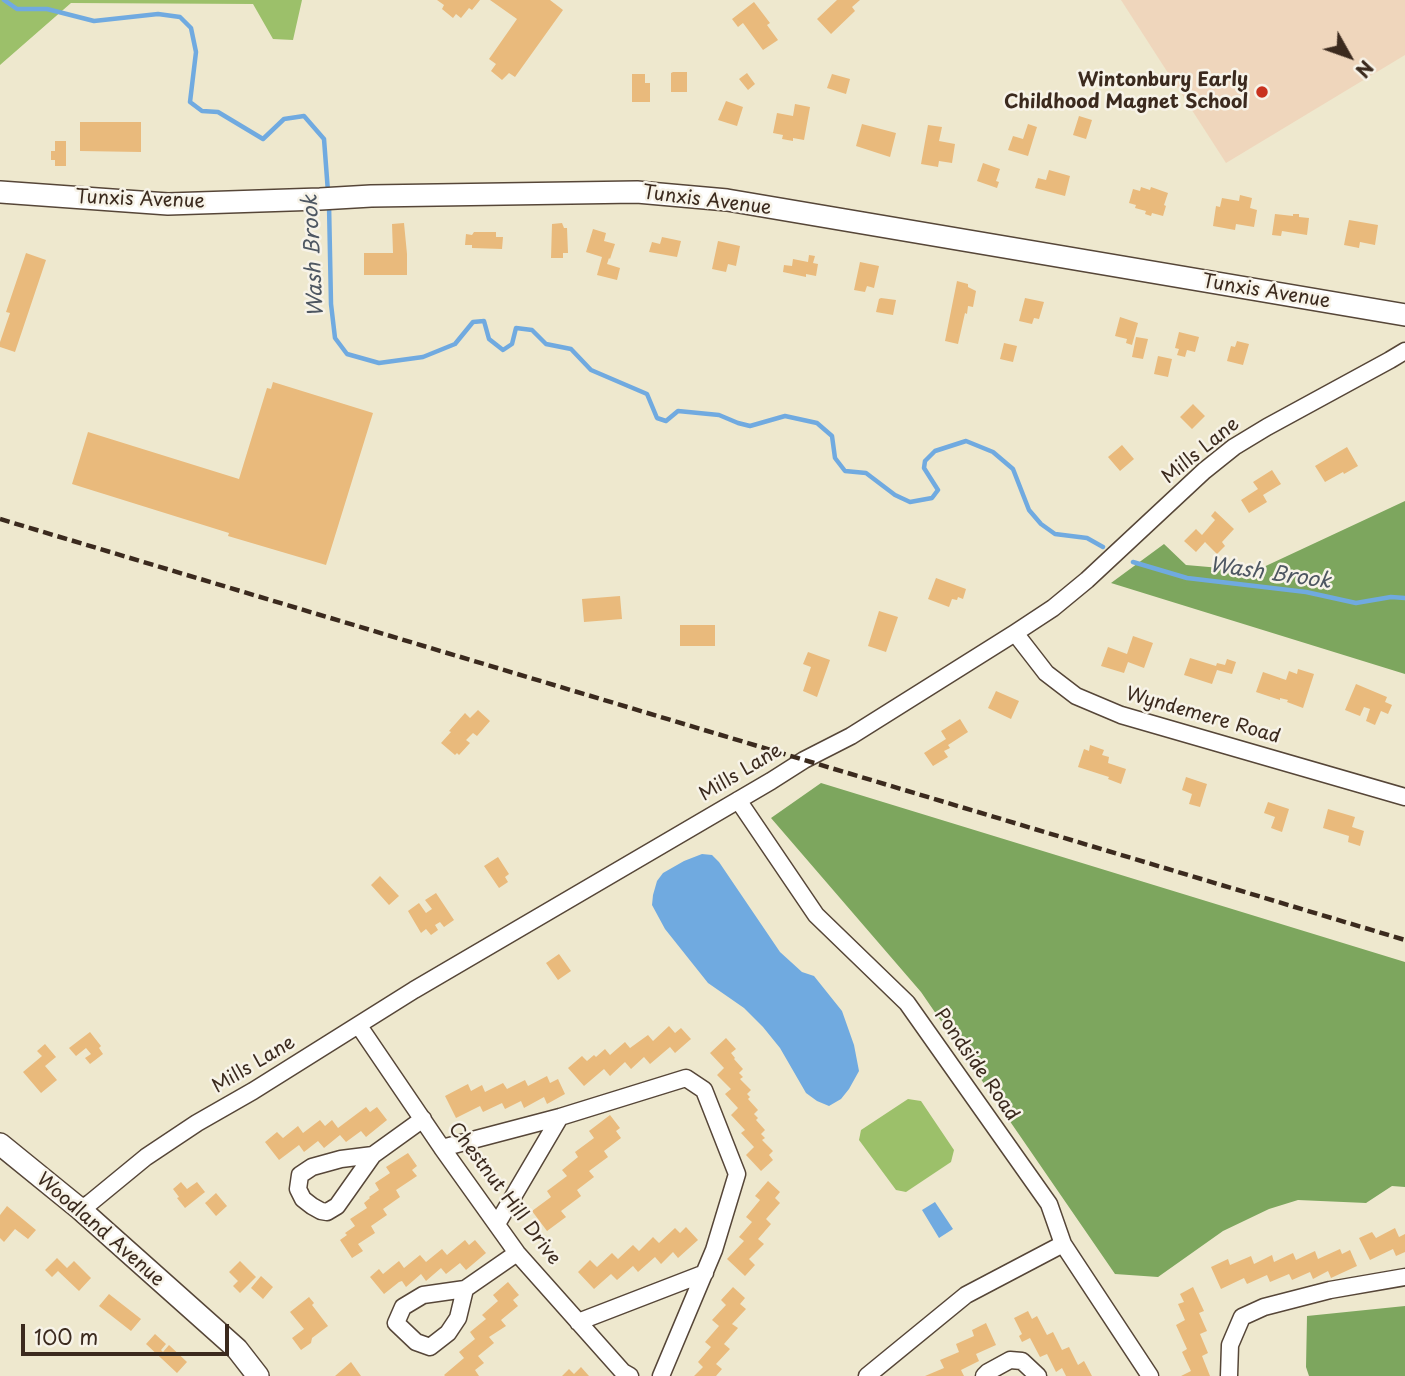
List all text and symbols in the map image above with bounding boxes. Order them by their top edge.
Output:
north arrow [1314,21,1384,91]
text: N [1350,55,1381,84]
place label: Wintonbury Early Childhood Magnet School [1004,70,1248,114]
marker: Wintonbury Early Childhood Magnet School [1254,84,1270,100]
street label: Tunxis Avenue [641,182,773,220]
street label: Tunxis Avenue [75,186,205,214]
water label: Wash Brook [298,194,330,318]
street label: Tunxis Avenue [1200,271,1332,313]
street label: Mills Lane [1158,413,1244,489]
water label: Wash Brook [1207,553,1333,595]
street label: Wyndemere Road [1123,683,1283,749]
street label: Mills Lane [695,739,787,807]
street label: Pondside Road [929,1004,1023,1126]
street label: Mills Lane [208,1031,300,1099]
street label: Chestnut Hill Drive [443,1118,565,1270]
street label: Woodland Avenue [32,1168,168,1292]
scale bar [24,1310,233,1354]
text: 100 m [34,1320,98,1352]

